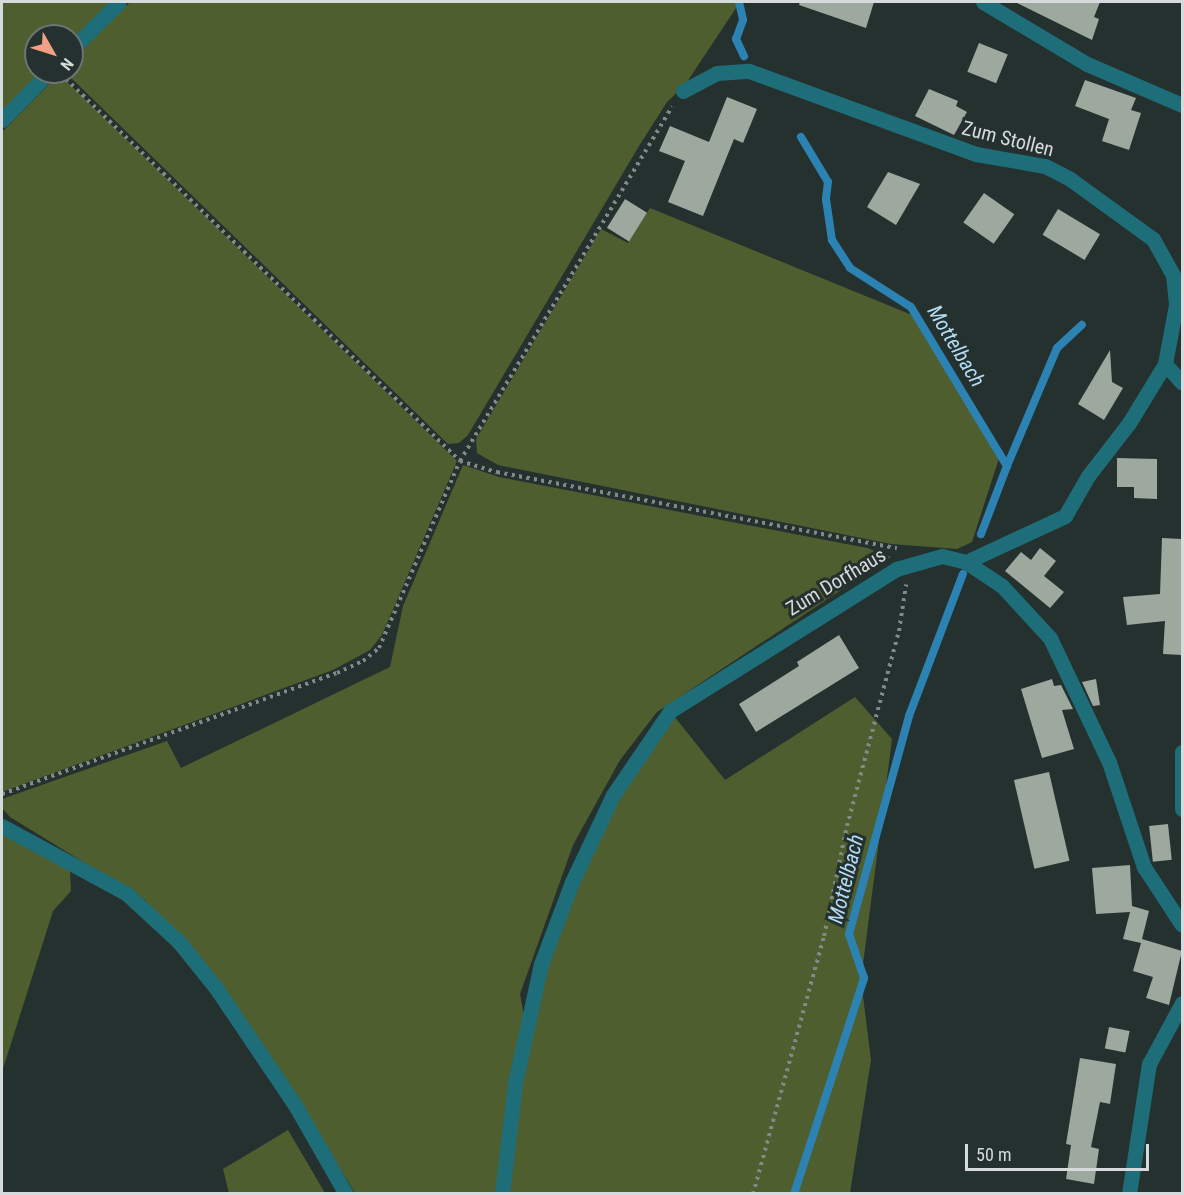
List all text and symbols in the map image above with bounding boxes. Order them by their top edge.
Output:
north arrow [24,24,84,84]
text: N [56,55,77,74]
street label: Zum Stollen [960,116,1056,162]
water label: Mottelbach [922,301,990,391]
street label: Zum Dorfhaus [782,543,890,621]
water label: Mottelbach [823,832,869,926]
scale bar [968,1132,1152,1170]
text: 50 m [976,1144,1011,1165]

